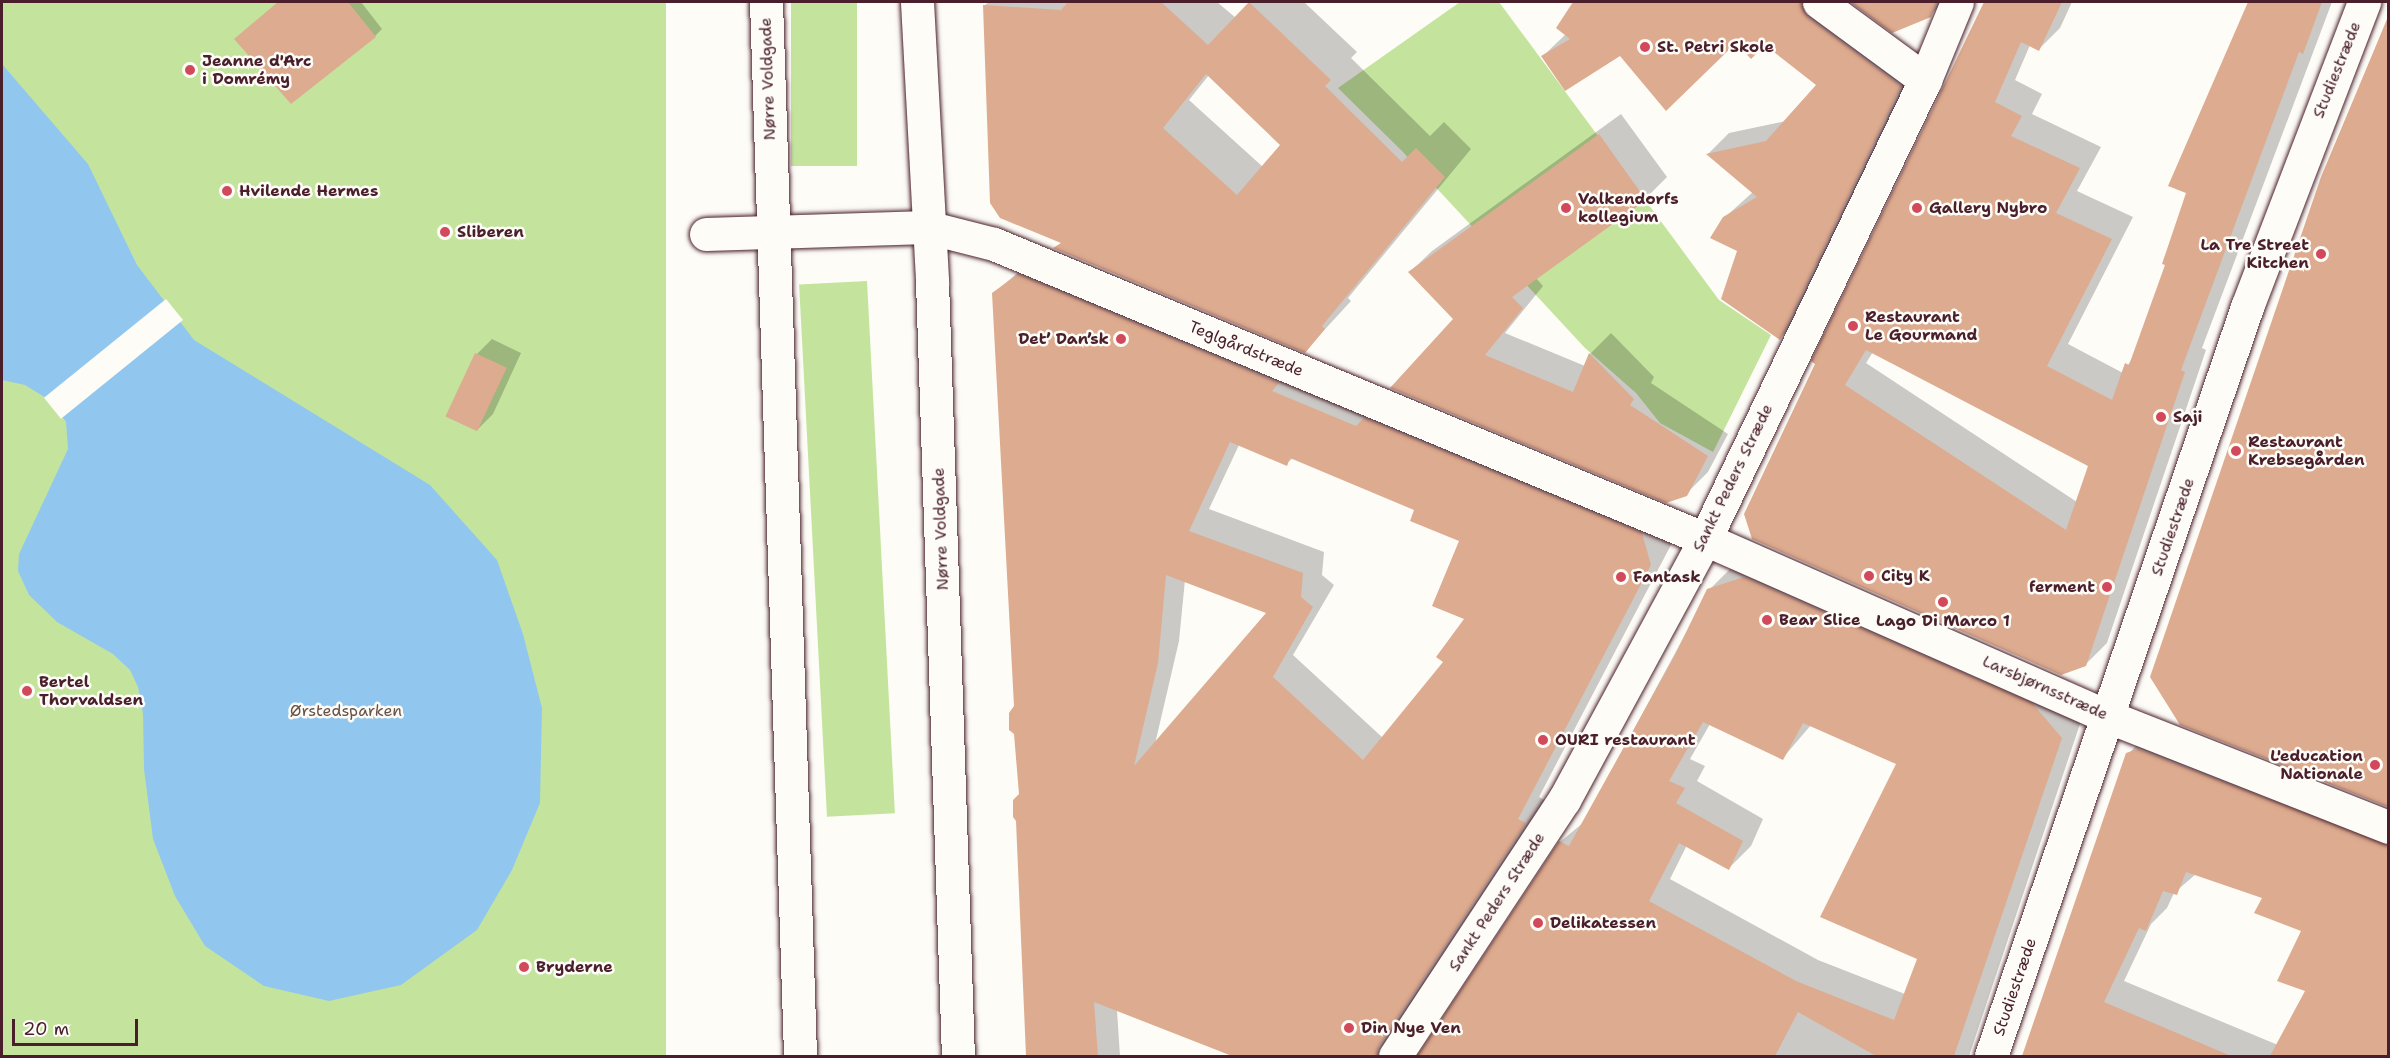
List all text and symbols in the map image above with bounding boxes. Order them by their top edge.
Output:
street label: Nørre Voldgade [756,17,780,141]
street label: Studiestræde [2309,19,2365,121]
place label: St. Petri Skole [1657,37,1774,57]
marker: St. Petri Skole [1638,40,1652,54]
place label: Jeanne d'Arc i Domrémy [202,51,312,89]
marker: Jeanne d'Arc i Domrémy [183,63,197,77]
place label: Hvilende Hermes [239,181,378,201]
marker: Hvilende Hermes [220,184,234,198]
place label: Valkendorfs kollegium [1578,189,1679,227]
place label: Gallery Nybro [1929,198,2047,218]
marker: Valkendorfs kollegium [1559,201,1573,215]
marker: Gallery Nybro [1910,201,1924,215]
place label: Sliberen [457,222,524,242]
marker: Sliberen [438,225,452,239]
place label: La Tre Street Kitchen [2200,235,2309,273]
marker: La Tre Street Kitchen [2314,247,2328,261]
place label: Restaurant Le Gourmand [1865,307,1978,345]
street label: Teglgårdstræde [1186,317,1306,381]
marker: Restaurant Le Gourmand [1846,319,1860,333]
place label: Det’ Dan’sk [1018,329,1109,349]
marker: Det’ Dan’sk [1114,332,1128,346]
street label: Sankt Peders Stræde [1689,401,1777,555]
place label: Saji [2173,407,2202,427]
marker: Saji [2154,410,2168,424]
place label: Restaurant Krebsegården [2248,432,2365,470]
marker: Restaurant Krebsegården [2229,444,2243,458]
street label: Nørre Voldgade [929,467,953,591]
street label: Studiestræde [2147,476,2199,578]
place label: City K [1881,566,1930,586]
place label: Fantask [1633,567,1701,587]
marker: City K [1862,569,1876,583]
marker: Fantask [1614,570,1628,584]
place label: ferment [2029,577,2095,597]
marker: ferment [2100,580,2114,594]
marker: Lago Di Marco 1 [1936,595,1950,609]
place label: Bear Slice [1779,610,1861,630]
place label: Lago Di Marco 1 [1876,611,2010,631]
marker: Bear Slice [1760,613,1774,627]
street label: Larsbjørnsstræde [1979,652,2111,724]
place label: Bertel Thorvaldsen [39,672,143,710]
marker: Bertel Thorvaldsen [20,684,34,698]
park label: Ørstedsparken [290,701,402,721]
place label: OURI restaurant [1555,730,1695,750]
marker: OURI restaurant [1536,733,1550,747]
place label: L'education Nationale [2270,746,2363,784]
marker: L'education Nationale [2368,758,2382,772]
street label: Sankt Peders Stræde [1445,829,1549,975]
place label: Delikatessen [1550,913,1656,933]
marker: Delikatessen [1531,916,1545,930]
street label: Studiestræde [1989,936,2041,1038]
place label: Bryderne [536,957,613,977]
marker: Bryderne [517,960,531,974]
scale bar [15,1007,141,1045]
text: 20 m [23,1017,69,1041]
place label: Din Nye Ven [1361,1018,1461,1038]
marker: Din Nye Ven [1342,1021,1356,1035]

